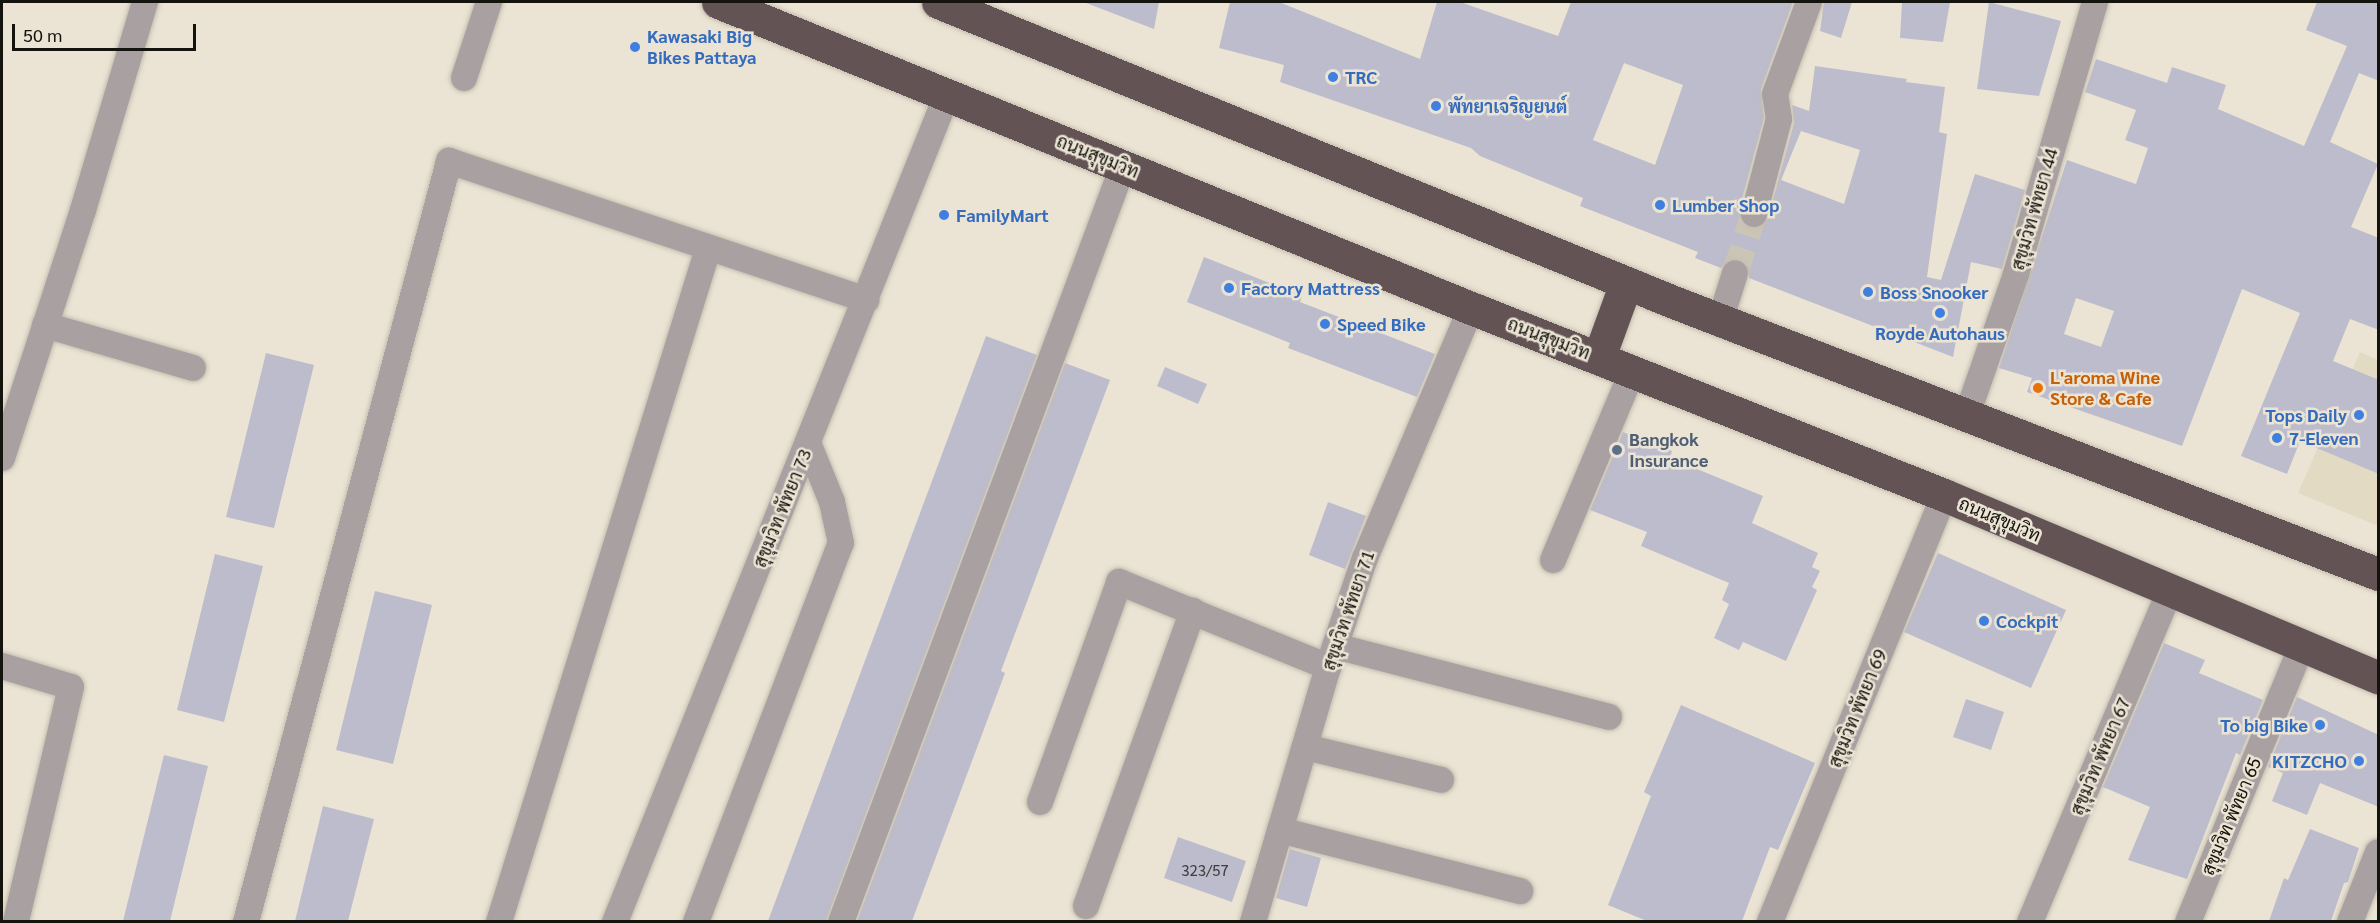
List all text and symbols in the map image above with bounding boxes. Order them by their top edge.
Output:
scale bar [15,12,200,50]
text: 50 m [23,23,62,46]
place label: Kawasaki Big Bikes Pattaya [647,26,757,68]
marker: Kawasaki Big Bikes Pattaya [628,40,642,54]
place label: TRC [1345,66,1378,88]
marker: TRC [1326,70,1340,84]
place label: พัทยาเจริญยนต์ [1448,95,1567,117]
marker: พัทยาเจริญยนต์ [1429,99,1443,113]
street label: ถนนสุขุมวิท [1054,130,1142,182]
street label: สุขุมวิท พัทยา 44 [2006,146,2062,272]
place label: Lumber Shop [1672,194,1779,216]
marker: Lumber Shop [1653,198,1667,212]
place label: FamilyMart [956,204,1049,226]
marker: FamilyMart [937,208,951,222]
place label: Factory Mattress [1241,277,1380,299]
marker: Factory Mattress [1222,281,1236,295]
place label: Boss Snooker [1880,281,1988,303]
marker: Boss Snooker [1861,285,1875,299]
marker: Royde Autohaus [1933,306,1947,320]
street label: ถนนสุขุมวิท [1505,312,1593,364]
place label: Speed Bike [1337,313,1426,335]
marker: Speed Bike [1318,317,1332,331]
place label: Royde Autohaus [1875,322,2005,344]
place label: L'aroma Wine Store & Cafe [2050,367,2160,410]
marker: L'aroma Wine Store & Cafe [2031,381,2045,395]
place label: Tops Daily [2265,404,2347,426]
marker: Tops Daily [2352,408,2366,422]
place label: 7-Eleven [2289,427,2359,449]
place label: Bangkok Insurance [1629,429,1708,472]
marker: 7-Eleven [2270,431,2284,445]
marker: Bangkok Insurance [1610,443,1624,457]
street label: สุขุมวิท พัทยา 73 [748,446,816,570]
street label: ถนนสุขุมวิท [1956,492,2044,546]
street label: สุขุมวิท พัทยา 71 [1317,547,1379,673]
place label: Cockpit [1996,610,2059,632]
marker: Cockpit [1977,614,1991,628]
street label: สุขุมวิท พัทยา 69 [1823,646,1891,770]
street label: สุขุมวิท พัทยา 67 [2066,694,2134,818]
place label: To big Bike [2220,714,2308,736]
marker: To big Bike [2313,718,2327,732]
place label: KITZCHO [2272,750,2347,772]
street label: สุขุมวิท พัทยา 65 [2197,754,2265,878]
marker: KITZCHO [2352,754,2366,768]
house number: 323/57 [1181,861,1229,879]

